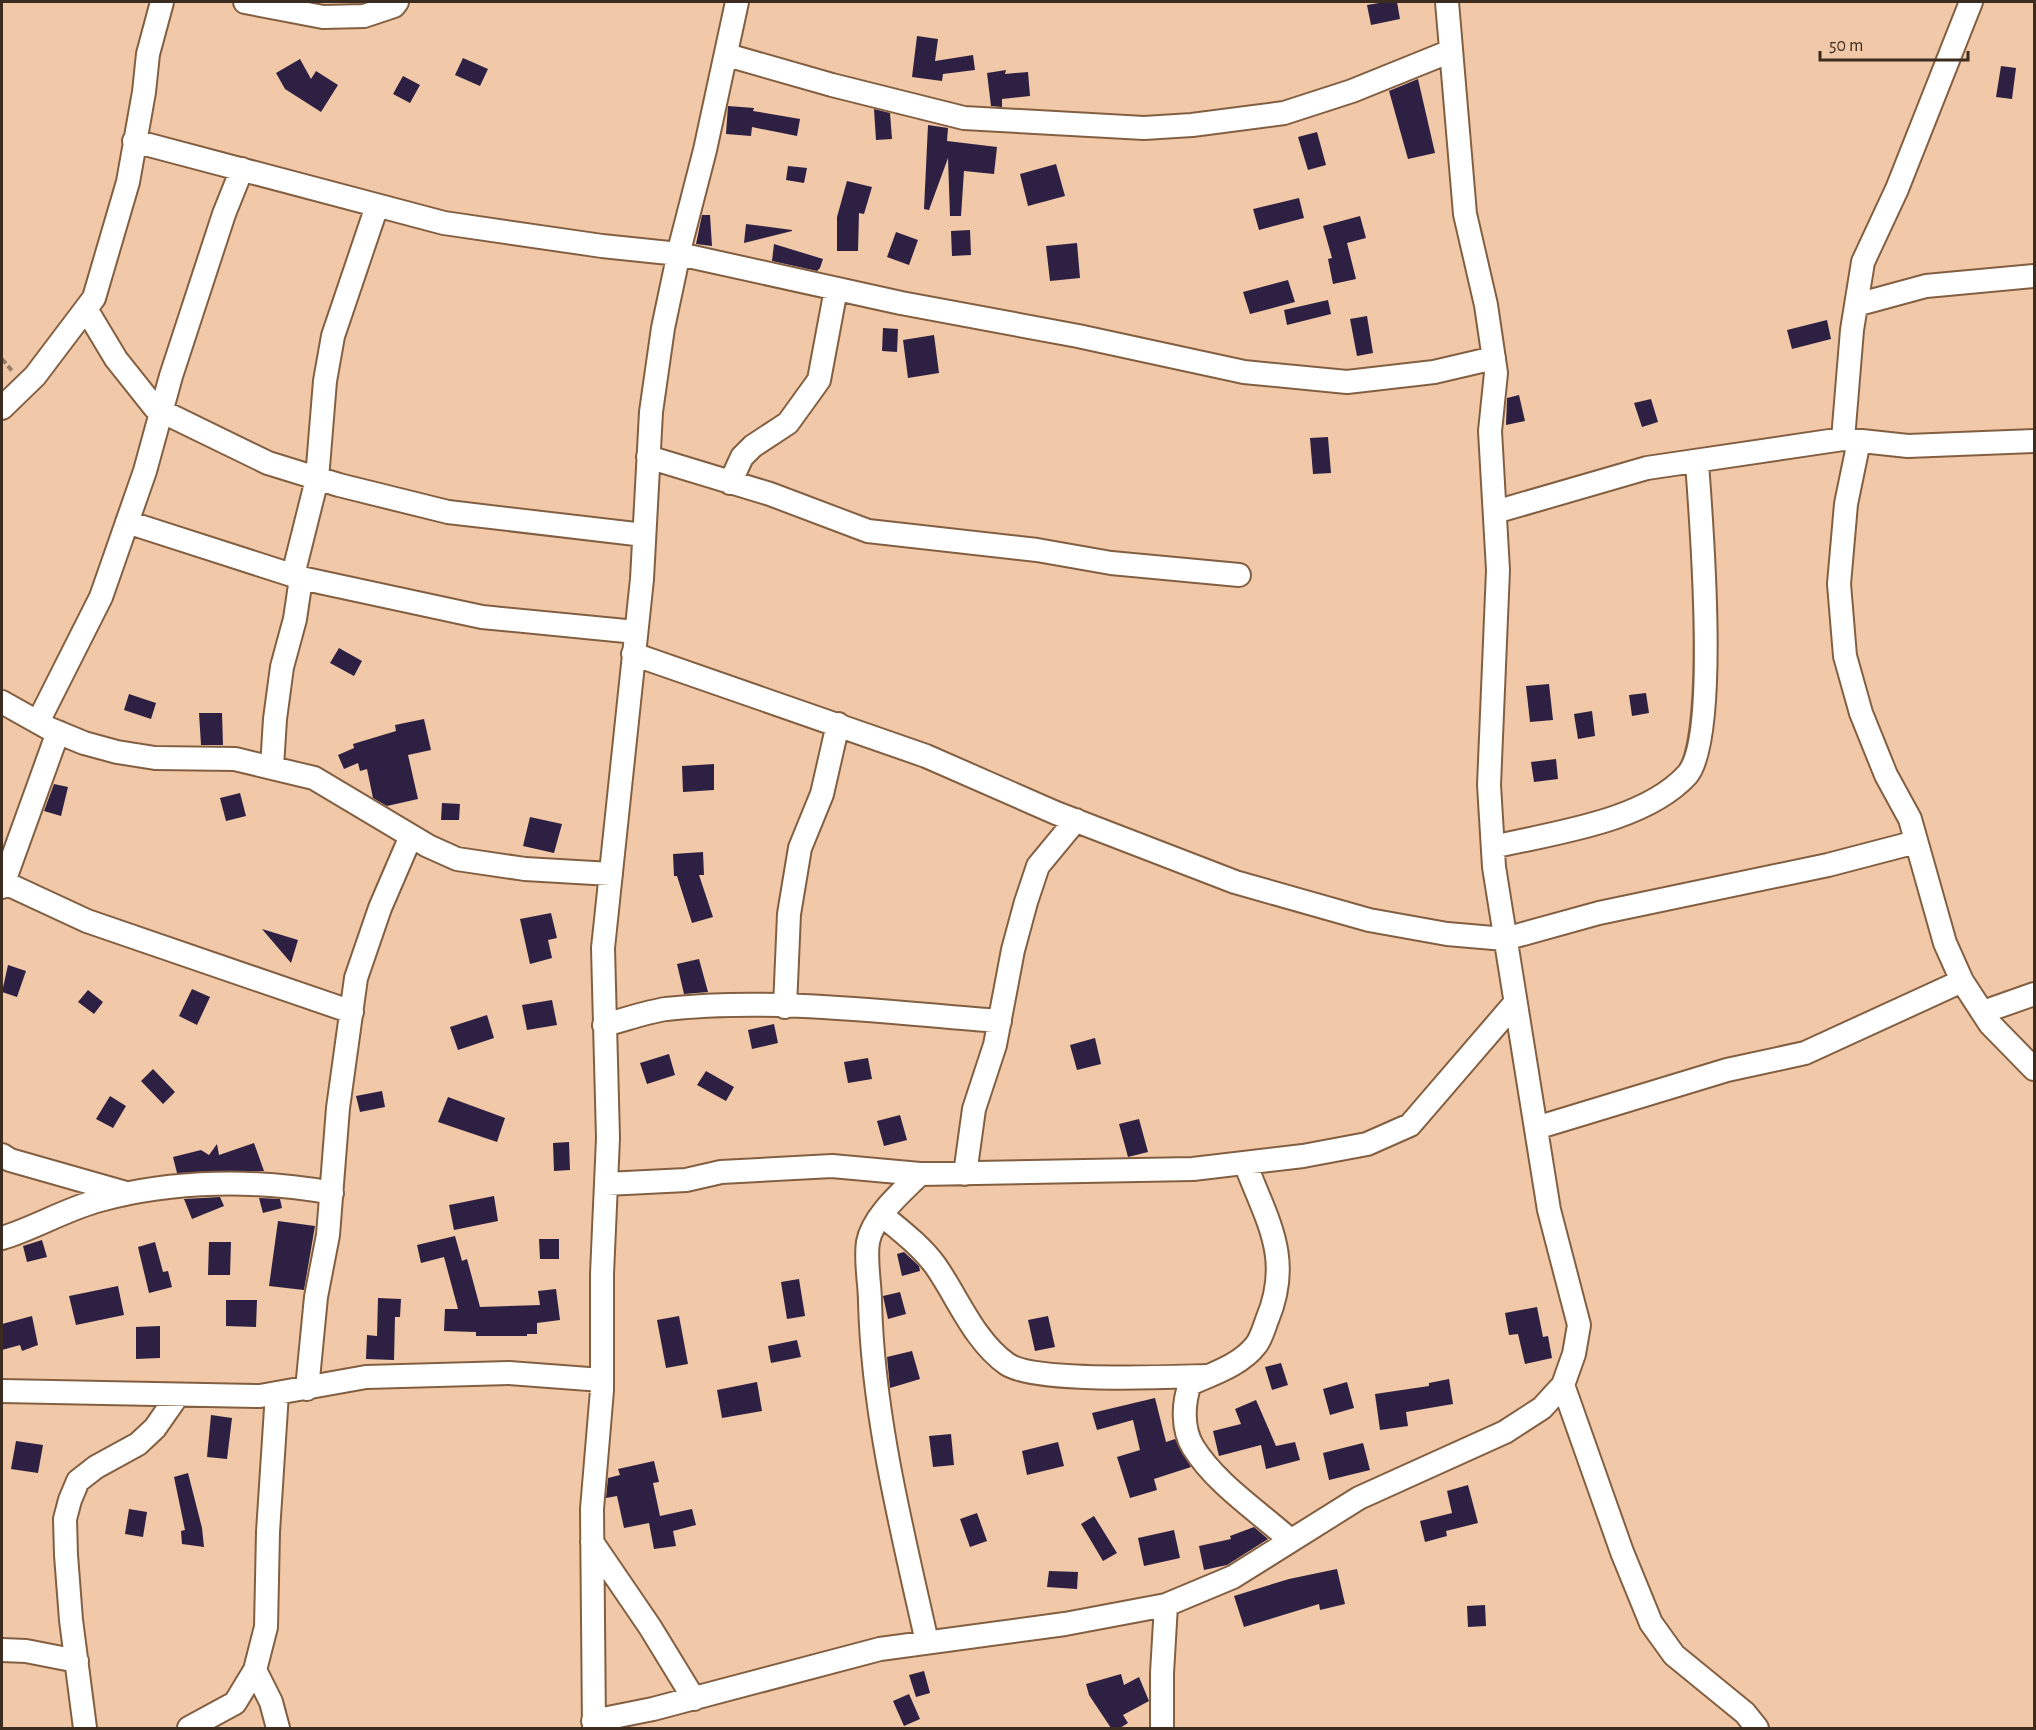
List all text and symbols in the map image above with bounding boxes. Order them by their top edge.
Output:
scale bar [1820,24,1968,62]
text: 50 m [1829,37,1863,55]

